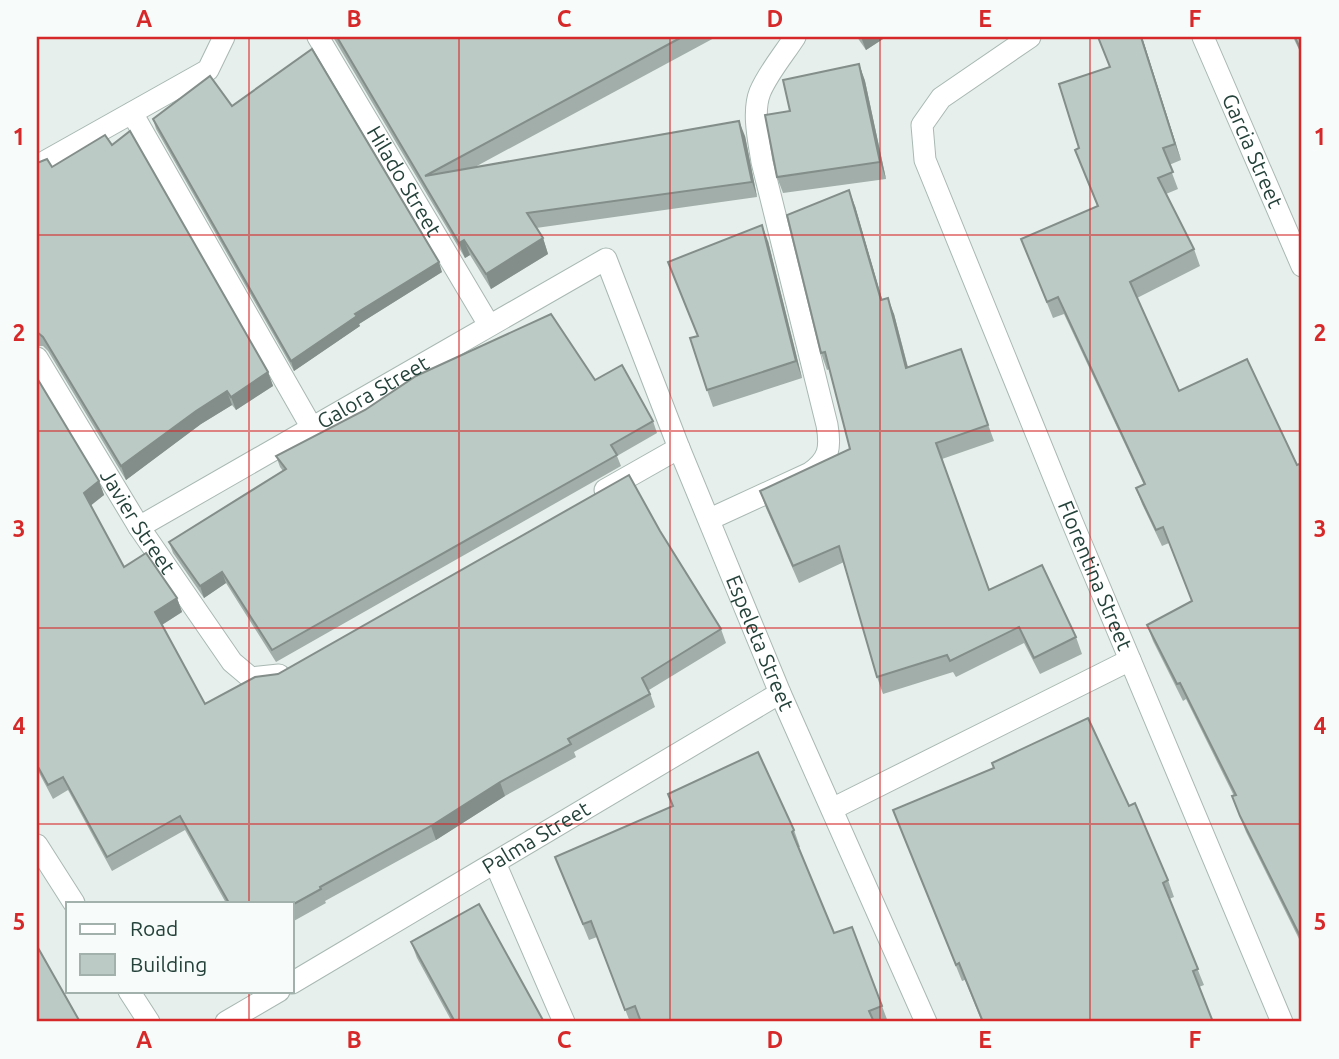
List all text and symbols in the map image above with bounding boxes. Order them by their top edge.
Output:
text: A [136,6,152,31]
text: B [346,6,362,31]
text: C [557,6,572,31]
text: D [767,6,783,31]
text: E [978,6,992,31]
text: F [1189,6,1202,31]
street label: Garcia Street [1218,90,1288,211]
street label: Hilado Street [363,121,447,240]
text: 1 [13,124,25,149]
text: 1 [1314,124,1326,149]
text: 2 [13,320,25,345]
text: 2 [1314,320,1326,345]
street label: Galora Street [313,350,433,433]
street label: Javier Street [96,464,181,578]
street label: Florentina Street [1054,497,1138,654]
text: 3 [13,516,25,541]
text: 3 [1314,516,1326,541]
street label: Espeleta Street [722,571,799,714]
text: 4 [13,713,26,738]
text: 4 [1314,713,1327,738]
street label: Palma Street [477,796,594,878]
legend [66,902,294,992]
text: 5 [13,909,25,934]
text: 5 [1314,909,1326,934]
text: Road [130,916,178,940]
text: Building [130,952,207,976]
text: A [136,1027,152,1052]
text: B [346,1027,362,1052]
text: C [557,1027,572,1052]
text: D [767,1027,783,1052]
text: E [978,1027,992,1052]
text: F [1189,1027,1202,1052]

